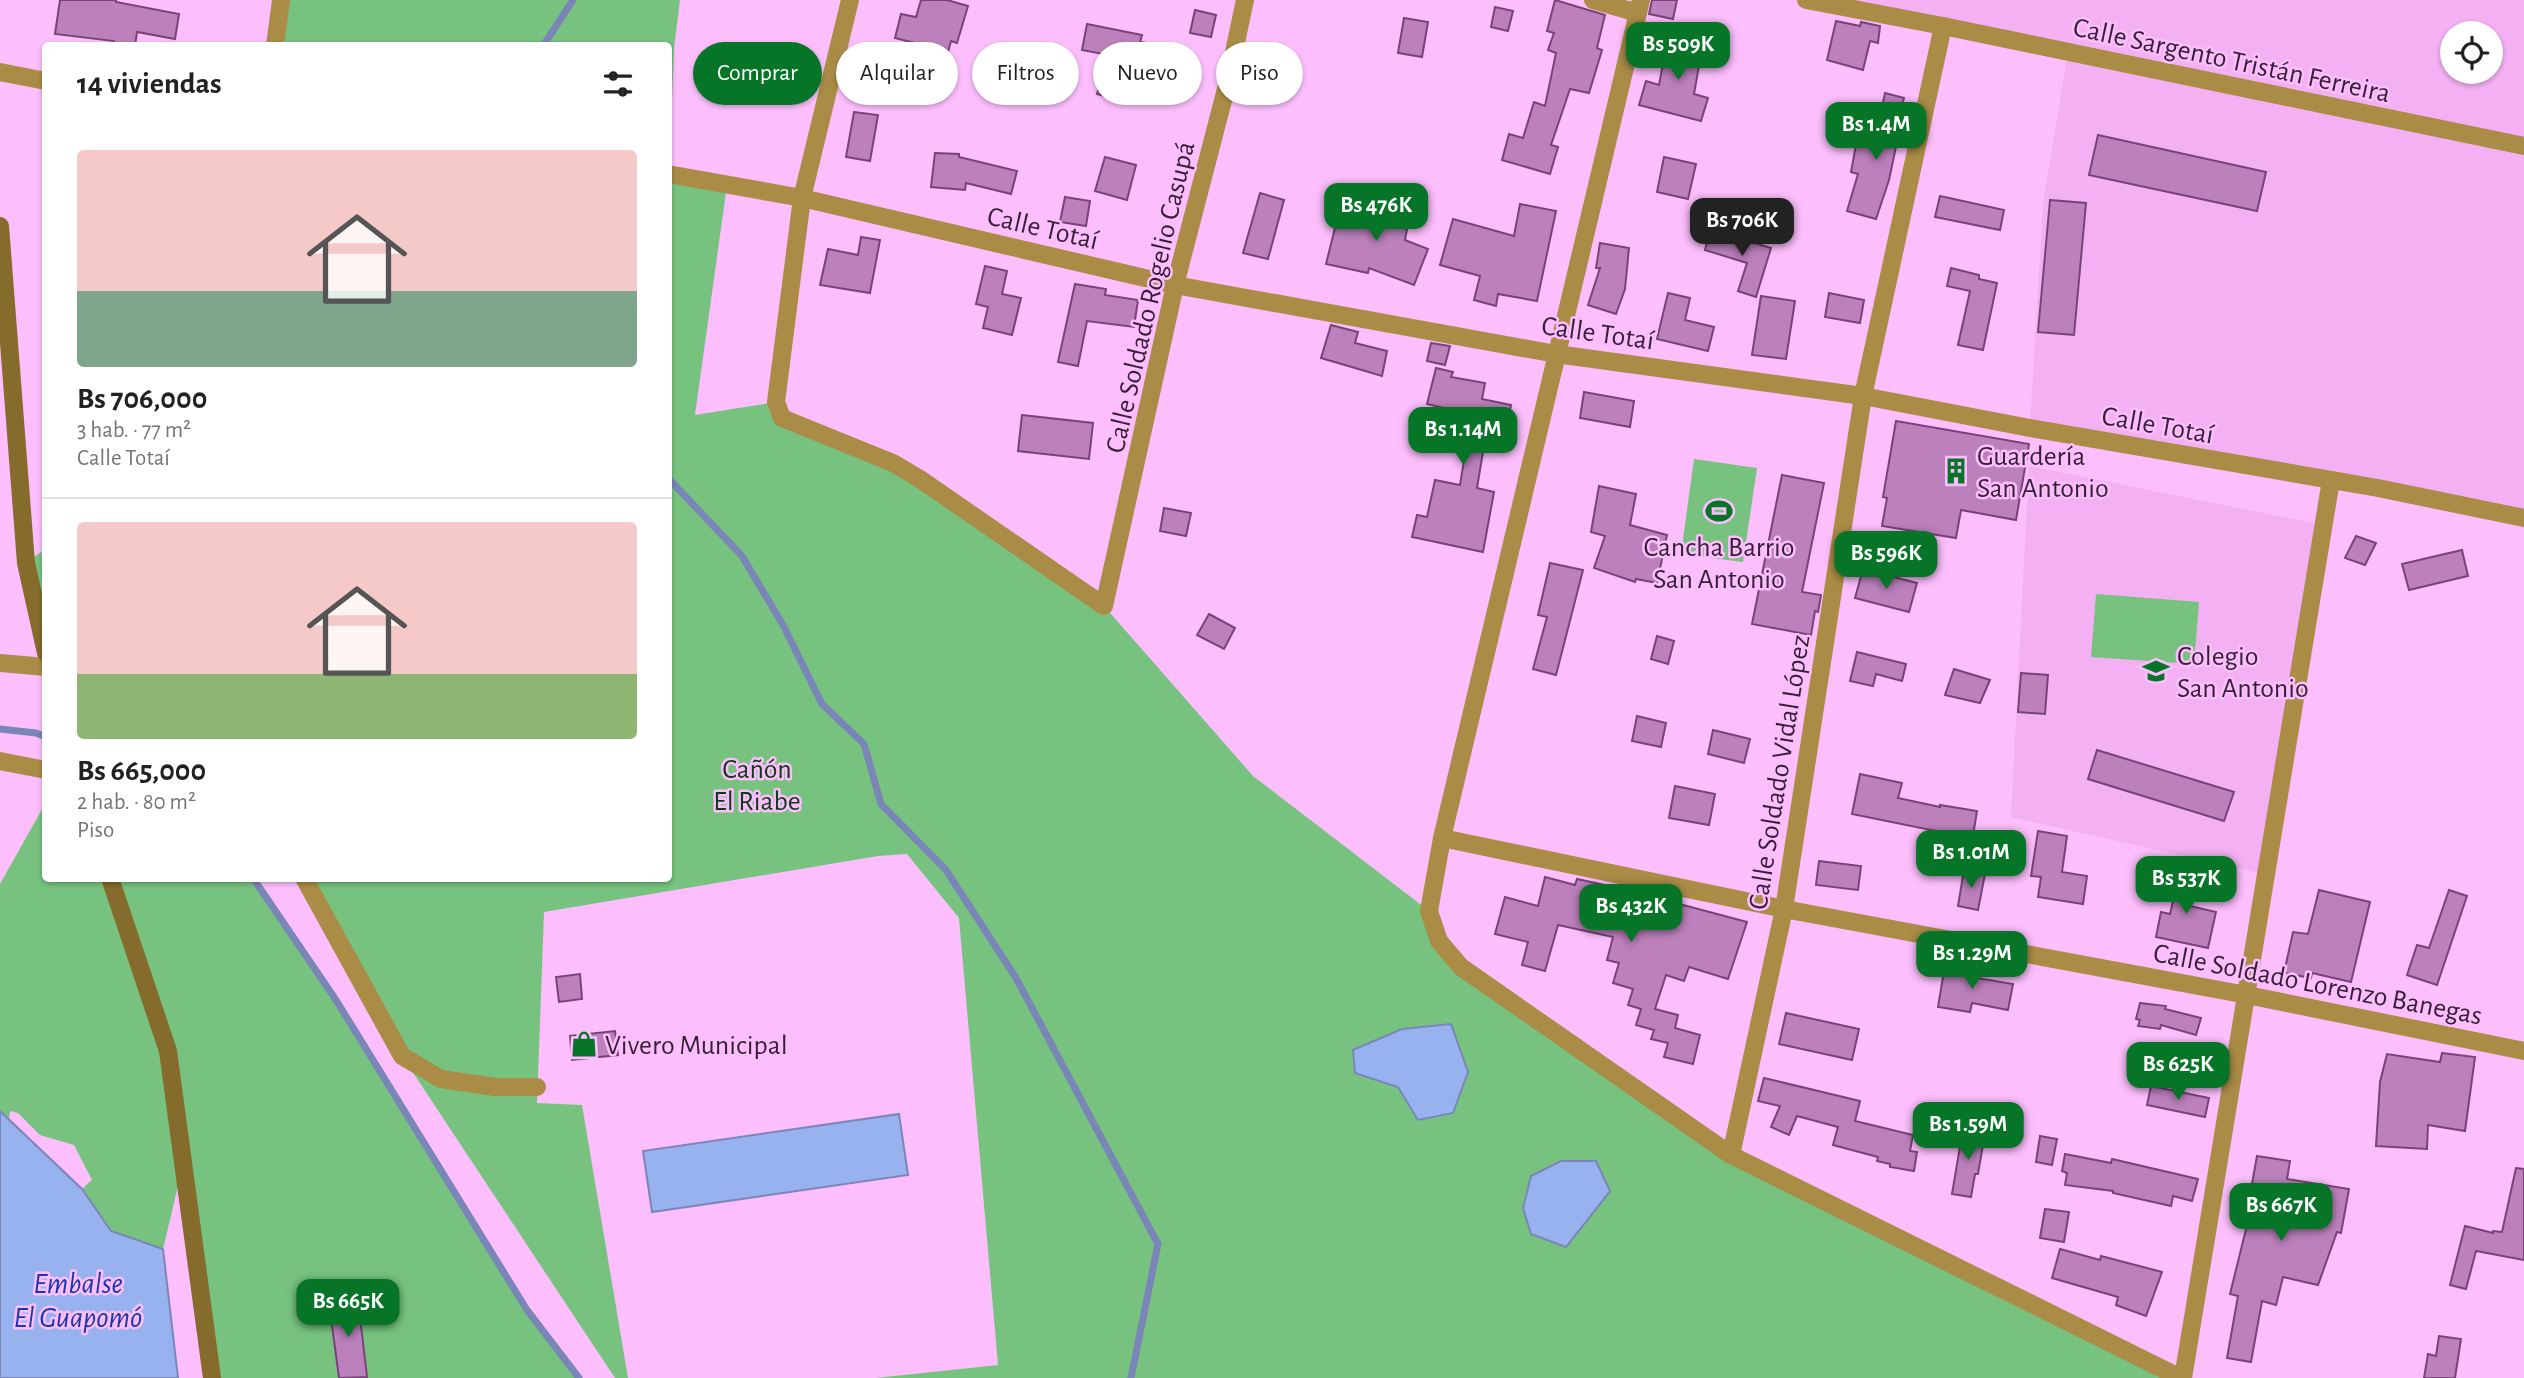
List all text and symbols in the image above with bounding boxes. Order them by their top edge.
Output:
street label: Calle Sargento Tristán Ferreira [2071,14,2393,108]
map controls [2440,21,2503,84]
button: locate [2440,21,2503,84]
pin: Bs 509K [1613,22,1743,82]
text: Bs 509K [1642,33,1714,56]
chip: Comprar [693,42,822,105]
chip: Alquilar [836,42,958,105]
chip: Filtros [972,42,1079,105]
chip: Nuevo [1093,42,1202,105]
chip: Piso [1216,42,1303,105]
icon: filters [599,65,637,103]
text: 14 viviendas [77,69,222,99]
pin: Bs 1.4M [1811,102,1941,162]
text: Bs 1.4M [1841,113,1911,136]
street label: Calle Soldado Rogelio Casupá [1101,139,1200,456]
pin: Bs 476K [1311,184,1441,243]
text: Bs 476K [1340,194,1412,217]
icon: home [294,196,420,322]
pin: Bs 706K [1677,198,1807,258]
street label: Calle Totaí [984,203,1101,255]
text: Bs 706K [1706,209,1778,232]
street label: Calle Totaí [1540,312,1656,356]
text: Bs 706,000 [77,384,207,414]
street label: Calle Totaí [2100,402,2216,450]
pin: Bs 1.14M [1391,407,1535,467]
text: Bs 1.14M [1424,418,1502,441]
text: 3 hab. · 77 m² [77,419,191,442]
place label: Guardería San Antonio [1977,443,2109,503]
text: Calle Totaí [77,447,170,470]
building icon: Guardería San Antonio [1941,456,1971,486]
sports icon: Cancha Barrio San Antonio [1704,496,1734,526]
pin: Bs 596K [1821,532,1951,591]
place label: Cancha Barrio San Antonio [1644,534,1794,594]
text: Bs 596K [1850,542,1922,565]
icon: home [294,568,420,694]
street label: Calle Soldado Vidal López [1744,633,1816,912]
place label: Colegio San Antonio [2177,643,2309,703]
school or university icon: Colegio San Antonio [2141,656,2171,686]
text: Bs 665,000 [77,756,206,786]
park label: Cañón El Riabe [713,756,801,816]
text: 2 hab. · 80 m² [77,791,196,814]
text: Piso [77,819,114,842]
pin: Bs 1.01M [1899,830,2043,890]
text: Bs 1.01M [1932,841,2010,864]
pin: Bs 537K [2121,856,2251,916]
text: Bs 537K [2152,867,2220,890]
pin: Bs 432K [1566,884,1696,944]
text: Bs 432K [1595,895,1667,918]
pin: Bs 1.29M [1900,932,2044,991]
street label: Calle Soldado Lorenzo Banegas [2151,939,2484,1031]
text: Bs 1.29M [1932,942,2012,965]
shop icon: Vivero Municipal [569,1029,599,1059]
place label: Vivero Municipal [605,1032,788,1060]
pin: Bs 625K [2113,1042,2243,1102]
text: Bs 625K [2143,1053,2213,1076]
pin: Bs 1.59M [1896,1102,2040,1162]
text: Bs 1.59M [1929,1113,2007,1136]
pin: Bs 667K [2216,1184,2346,1243]
text: Bs 667K [2245,1194,2317,1217]
water label: Embalse El Guapomó [14,1269,142,1333]
pin: Bs 665K [283,1280,413,1339]
text: Bs 665K [312,1290,384,1313]

